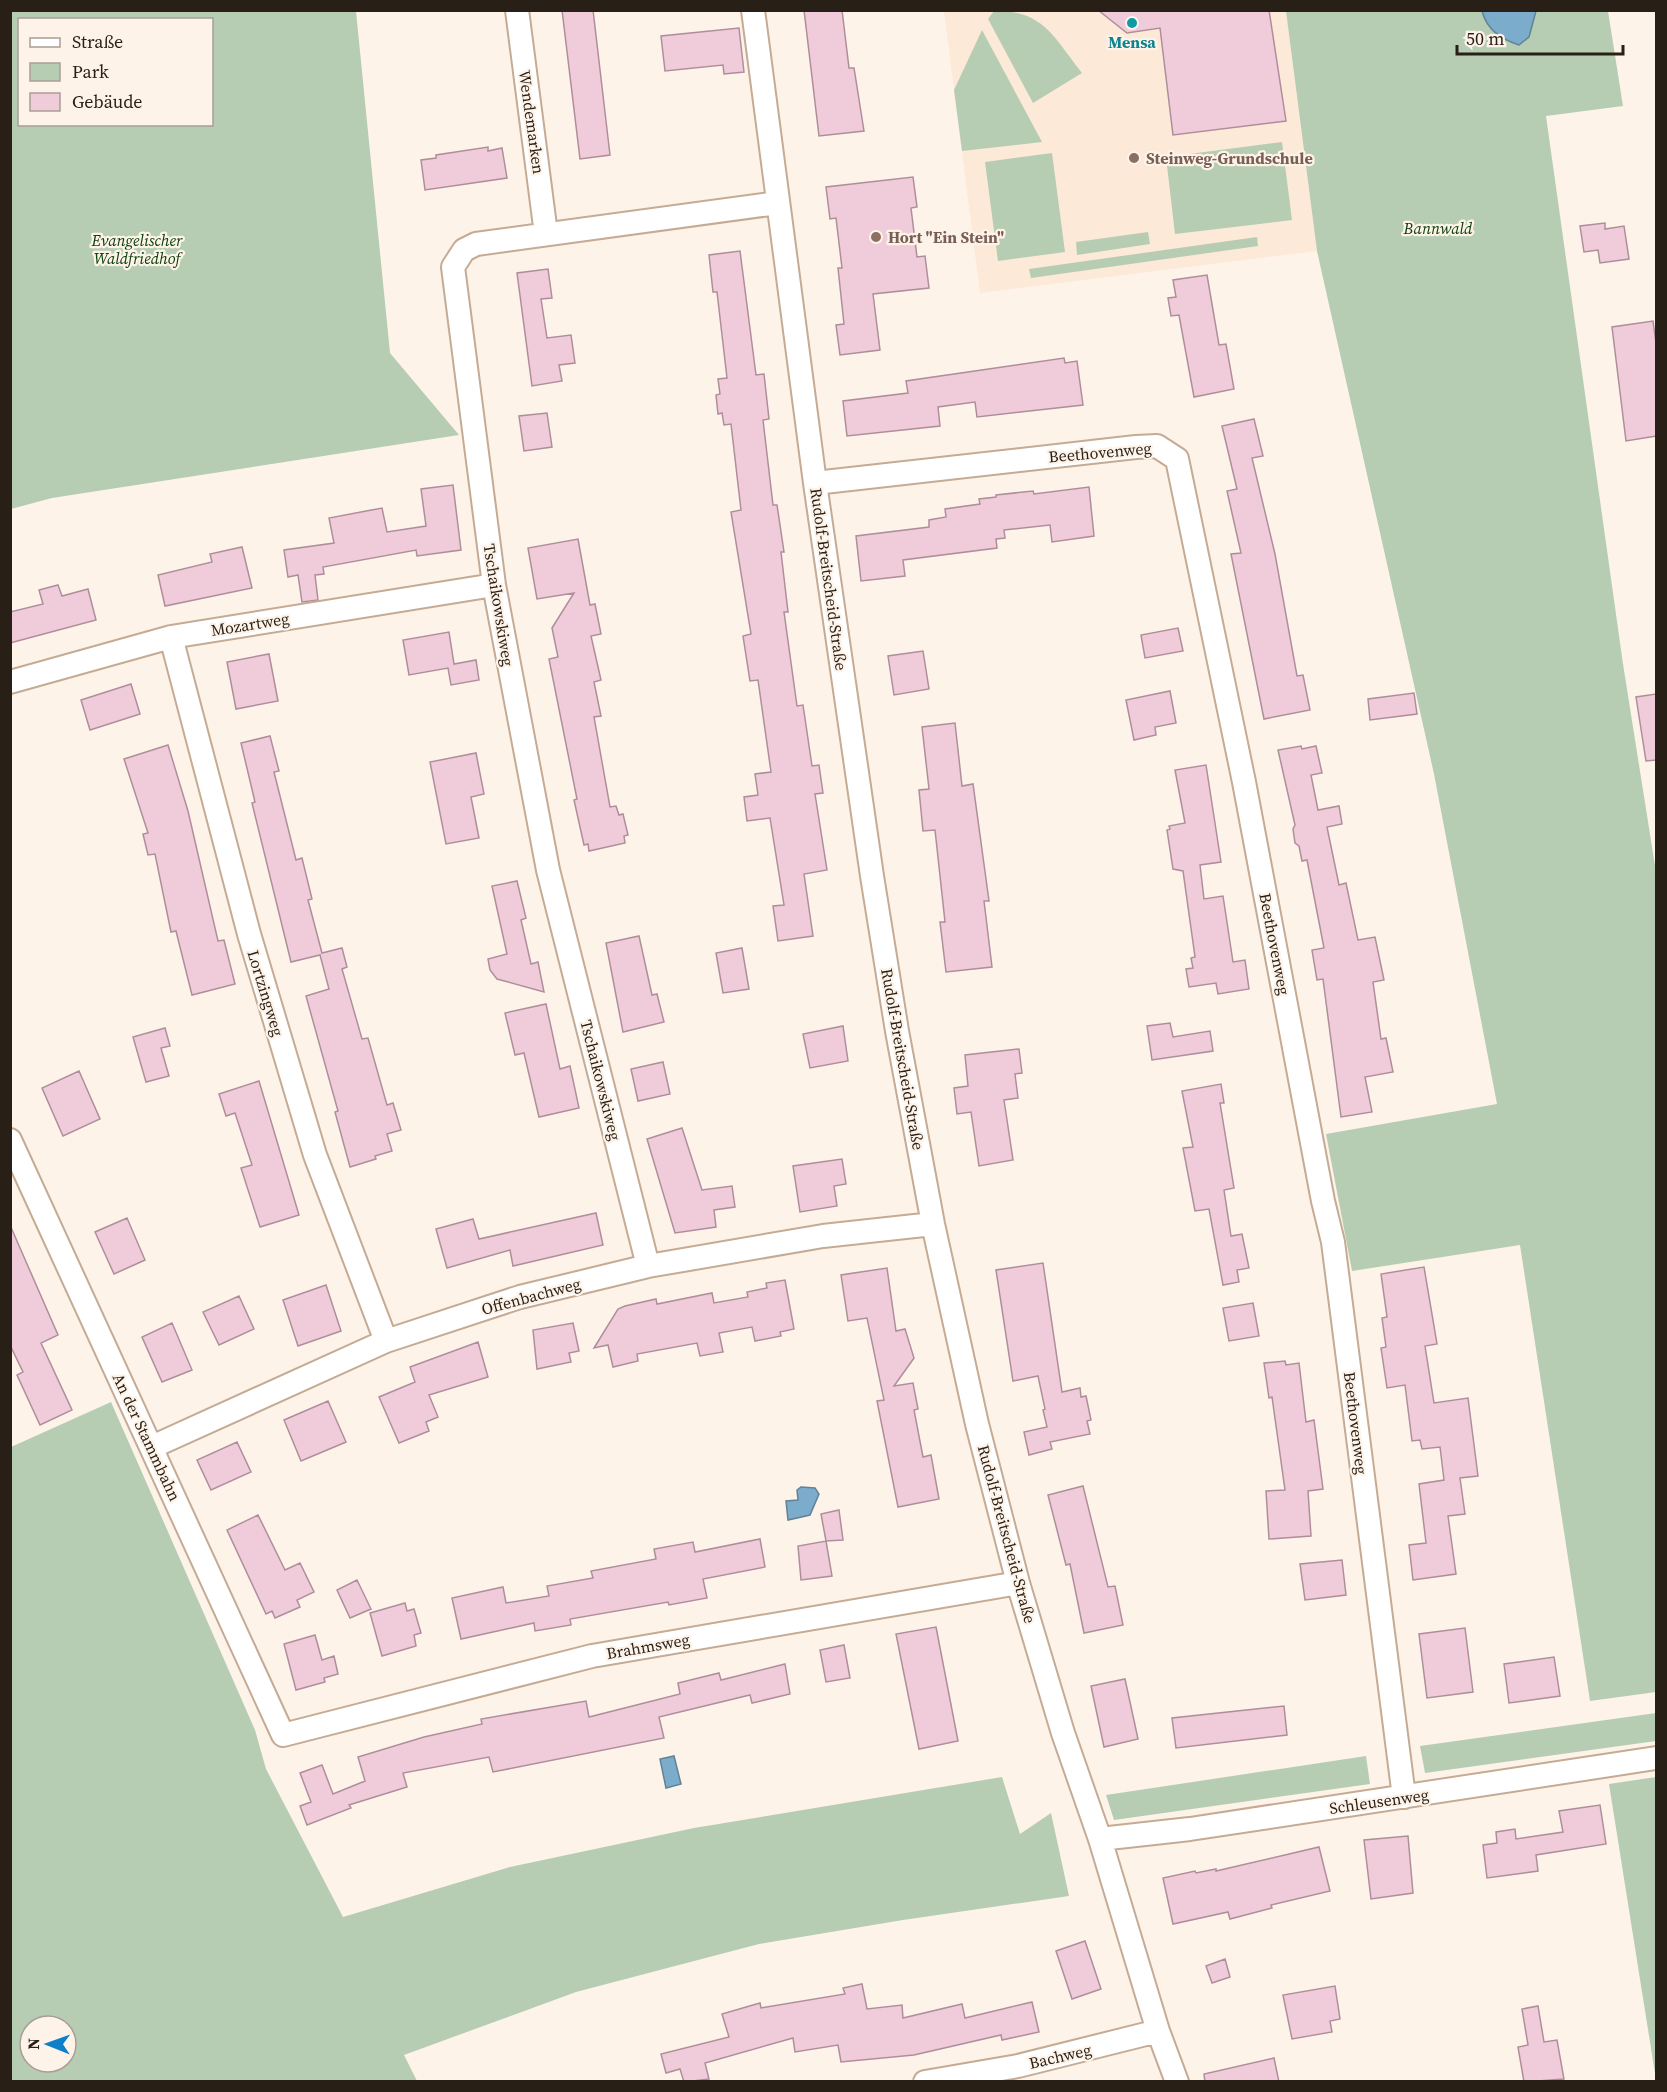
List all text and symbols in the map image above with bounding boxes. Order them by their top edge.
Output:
marker: Mensa [1125,16,1139,30]
legend [18,18,213,126]
scale bar [1457,18,1624,56]
text: 50 m [1466,26,1504,51]
text: Straße [72,29,123,54]
place label: Mensa [1108,31,1156,53]
text: Park [72,59,109,84]
street label: Wendemarken [514,69,550,176]
text: Gebäude [72,89,143,114]
place label: Steinweg-Grundschule [1146,147,1313,169]
marker: Steinweg-Grundschule [1127,151,1141,165]
park label: Bannwald [1403,217,1473,239]
place label: Hort "Ein Stein" [888,226,1004,248]
park label: Evangelischer Waldfriedhof [91,229,184,269]
marker: Hort "Ein Stein" [869,230,883,244]
street label: Beethovenweg [1047,437,1153,467]
street label: Rudolf-Breitscheid-Straße [805,486,853,672]
street label: Tschaikowskiweg [478,542,520,668]
street label: Mozartweg [209,607,291,641]
street label: Beethovenweg [1254,891,1296,997]
street label: Lortzingweg [242,947,290,1039]
street label: Rudolf-Breitscheid-Straße [876,966,930,1152]
street label: Tschaikowskiweg [575,1017,627,1143]
street label: Offenbachweg [479,1272,583,1320]
street label: An der Stammbahn [108,1370,186,1505]
street label: Beethovenweg [1339,1370,1373,1476]
street label: Rudolf-Breitscheid-Straße [973,1442,1041,1626]
street label: Brahmsweg [605,1628,691,1664]
street label: Schleusenweg [1328,1783,1430,1819]
north arrow [18,2014,78,2074]
text: N [22,2037,44,2050]
street label: Bachweg [1027,2038,1093,2074]

